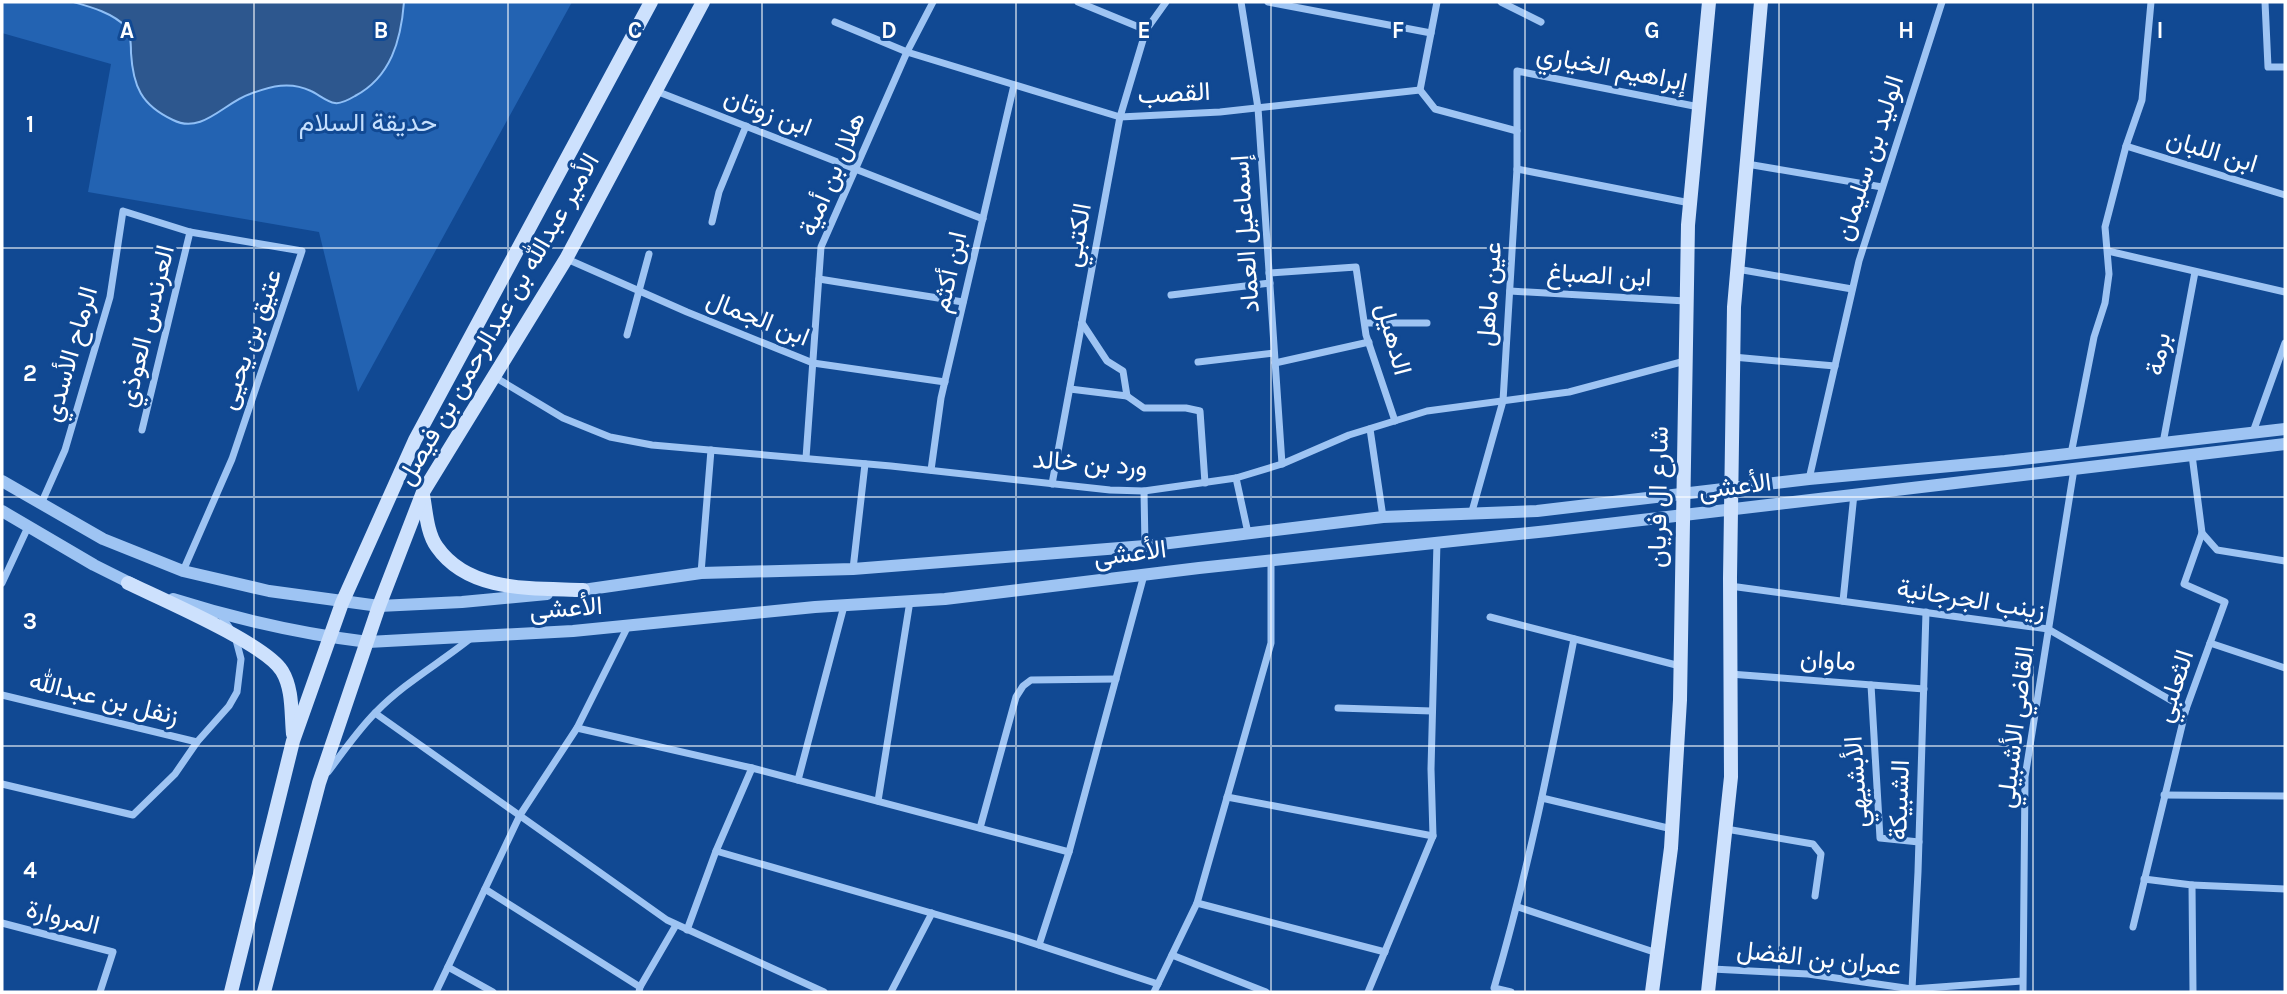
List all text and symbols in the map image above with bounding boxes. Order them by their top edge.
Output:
text: A [120,17,134,44]
text: B [374,17,388,44]
text: C [628,17,642,44]
text: D [881,17,897,44]
text: E [1137,17,1151,44]
text: F [1392,17,1404,44]
text: G [1644,17,1660,44]
text: H [1898,17,1914,44]
text: I [2156,17,2164,44]
street label: إبراهيم الخياري [1533,38,1690,103]
street label: الوليد بن سليمان [1828,71,1910,245]
street label: القصب [1137,76,1211,110]
street label: ابن زوتان [720,81,816,143]
park label: حديقة السلام [299,107,437,139]
street label: هلال بن أمية [792,107,872,241]
text: 1 [26,111,34,138]
street label: ابن اللبان [2163,122,2261,180]
street label: الأمير عبدالله بن عبدالرحمن بن فيصل [390,148,606,490]
street label: إسماعيل العماد [1224,154,1267,314]
street label: الكتبي [1056,201,1103,270]
street label: ابن أكثم [925,229,974,316]
street label: عين ماهل [1470,241,1508,347]
street label: العرندس العوذي [111,242,186,411]
street label: ابن الصباغ [1546,257,1652,295]
street label: عتيق بن يحيى [211,265,289,413]
street label: الرماح الأسدي [36,283,109,427]
street label: ابن الجمال [702,283,814,353]
street label: الدهيل [1370,300,1418,378]
street label: برمة [2139,330,2177,378]
text: 2 [23,360,37,387]
street label: شارع ال فريان [1641,426,1677,568]
street label: ورد بن خالد [1031,444,1149,482]
street label: الأعشى [1697,466,1773,506]
street label: الأعشى [1092,533,1168,573]
street label: زينب الجرجانية [1895,572,2047,626]
street label: الأعشى [528,590,604,626]
text: 3 [23,608,37,635]
street label: ماوان [1799,643,1857,677]
street label: القاضي الأشبيلي [1990,644,2045,810]
street label: الثعلبي [2148,646,2205,728]
street label: زنفل بن عبدالله [26,664,182,732]
street label: الأبشيهي [1837,735,1880,829]
street label: الشبيكة [1882,759,1916,841]
text: 4 [23,857,37,884]
street label: المروارة [23,893,103,941]
street label: عمران بن الفضل [1735,934,1903,982]

